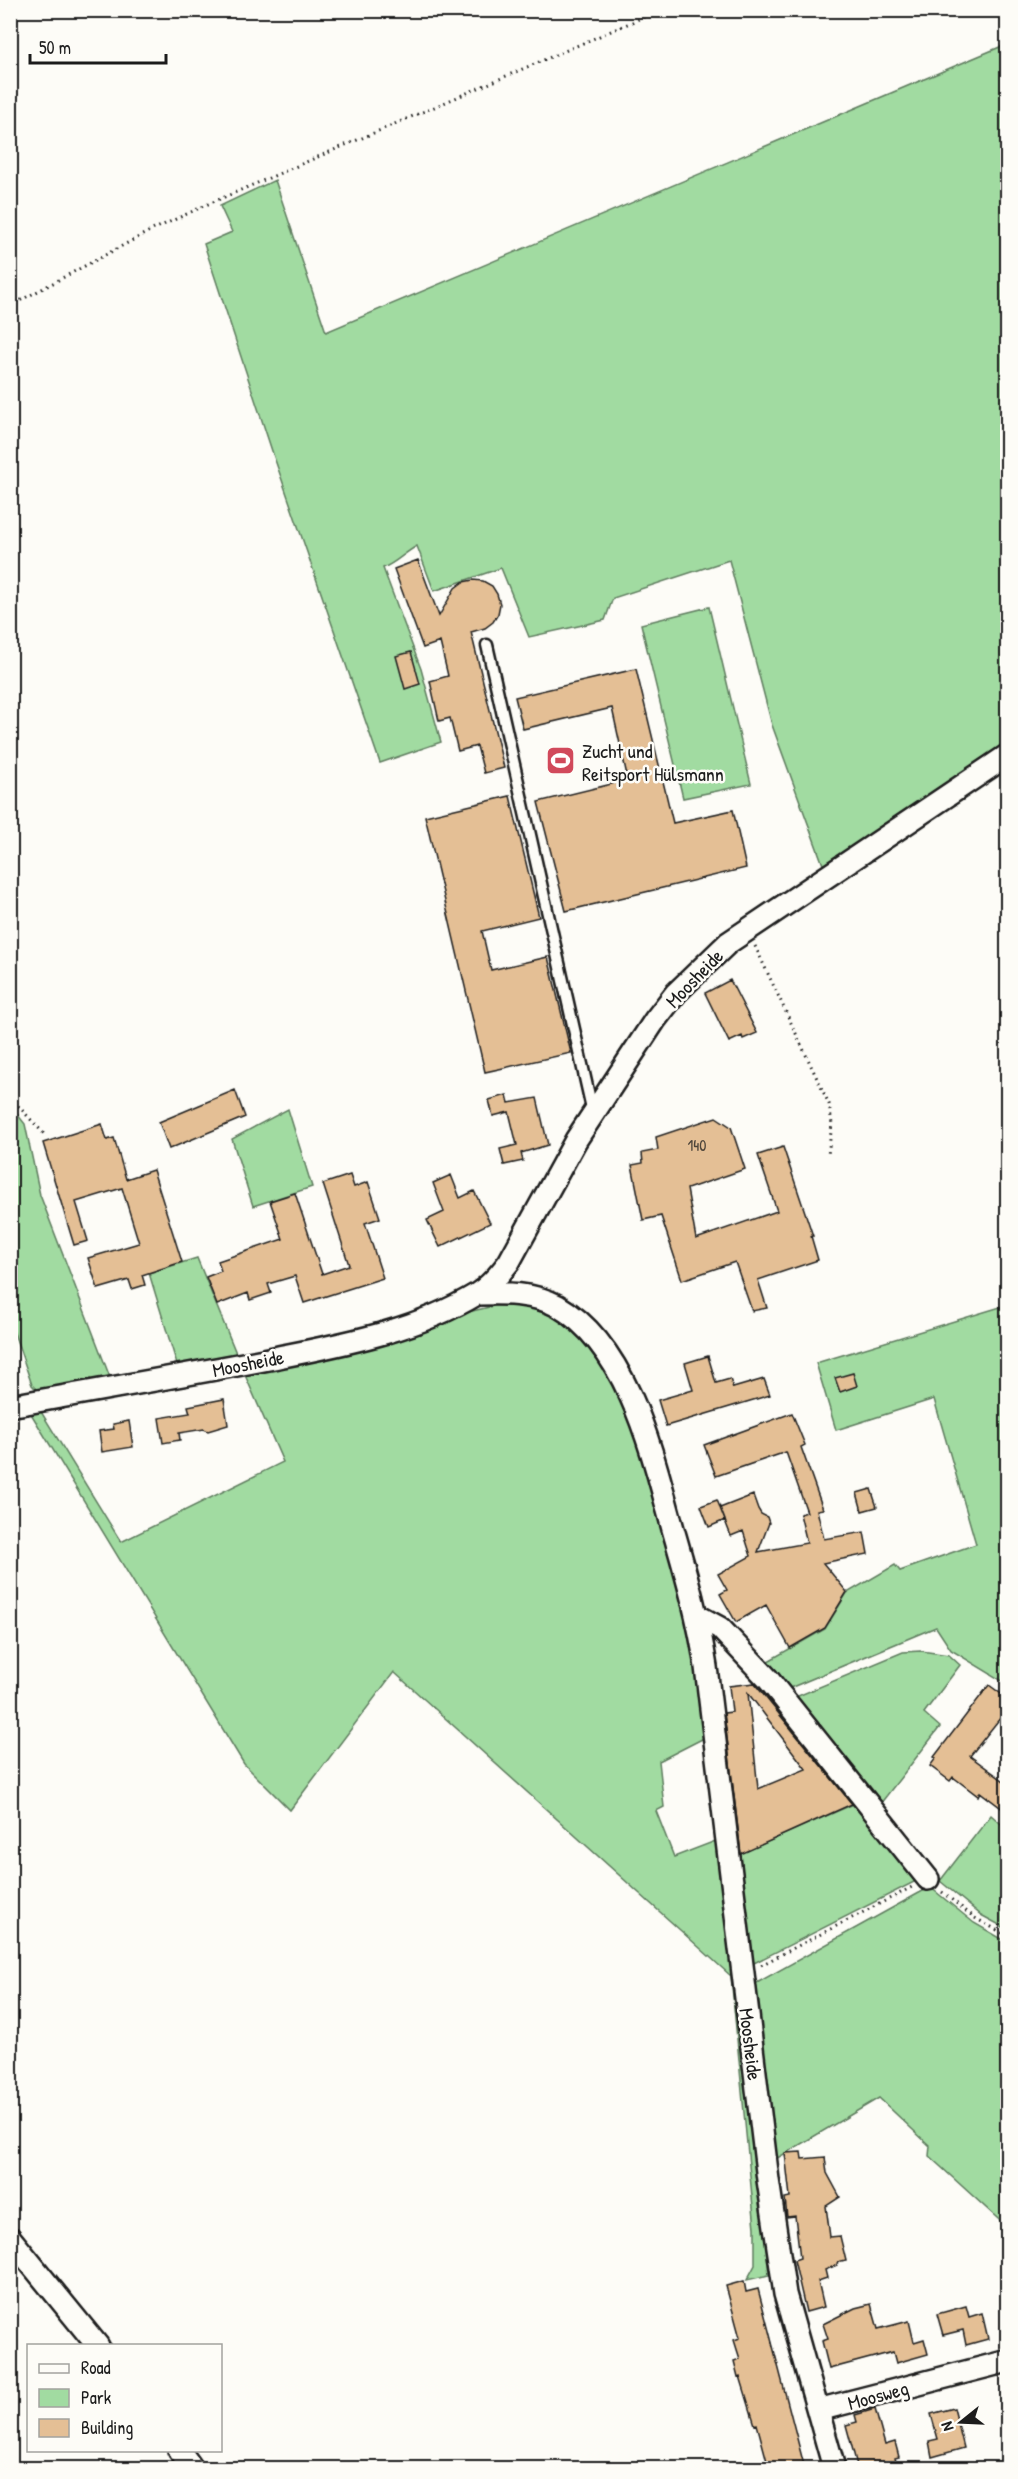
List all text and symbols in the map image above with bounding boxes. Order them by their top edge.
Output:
scale bar [30,27,166,65]
text: 50 m [39,35,71,60]
place label: Zucht und Reitsport Hülsmann [582,737,724,787]
sports icon: Zucht und Reitsport Hülsmann [545,745,577,777]
street label: Moosheide [659,943,729,1013]
house number: 140 [688,1134,706,1156]
street label: Moosheide [210,1343,286,1383]
street label: Moosheide [733,2006,769,2082]
legend [27,2344,222,2452]
text: Road [81,2355,111,2380]
street label: Moosweg [845,2374,911,2416]
text: Park [81,2385,112,2410]
north arrow [931,2392,991,2452]
text: Building [81,2415,133,2440]
text: N [935,2419,959,2434]

